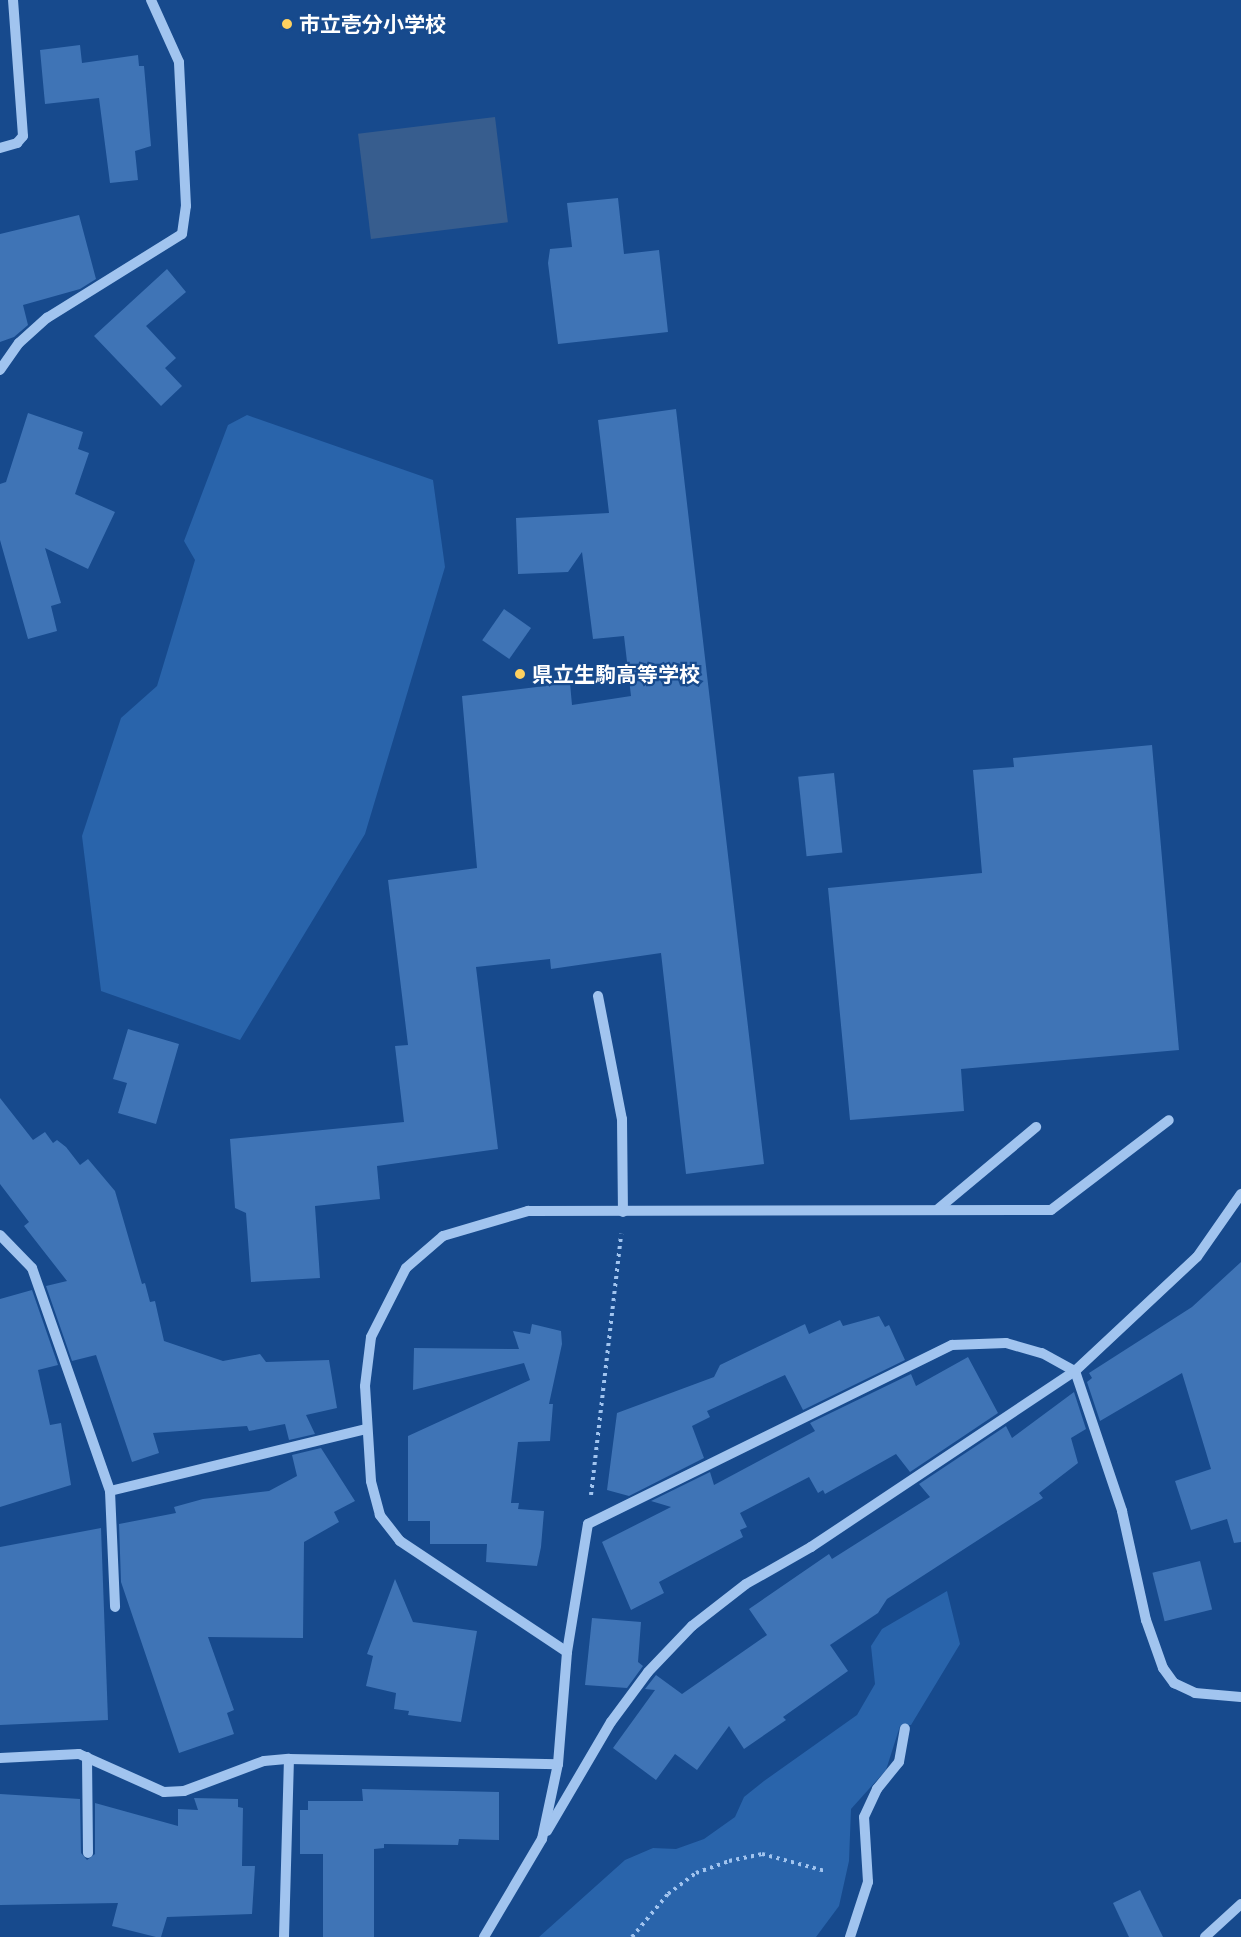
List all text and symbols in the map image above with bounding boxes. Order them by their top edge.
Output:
place label: 市立壱分小学校 [299,11,446,37]
marker: 市立壱分小学校 [280,17,294,31]
place label: 県立生駒高等学校 [532,661,700,687]
marker: 県立生駒高等学校 [513,667,527,681]

